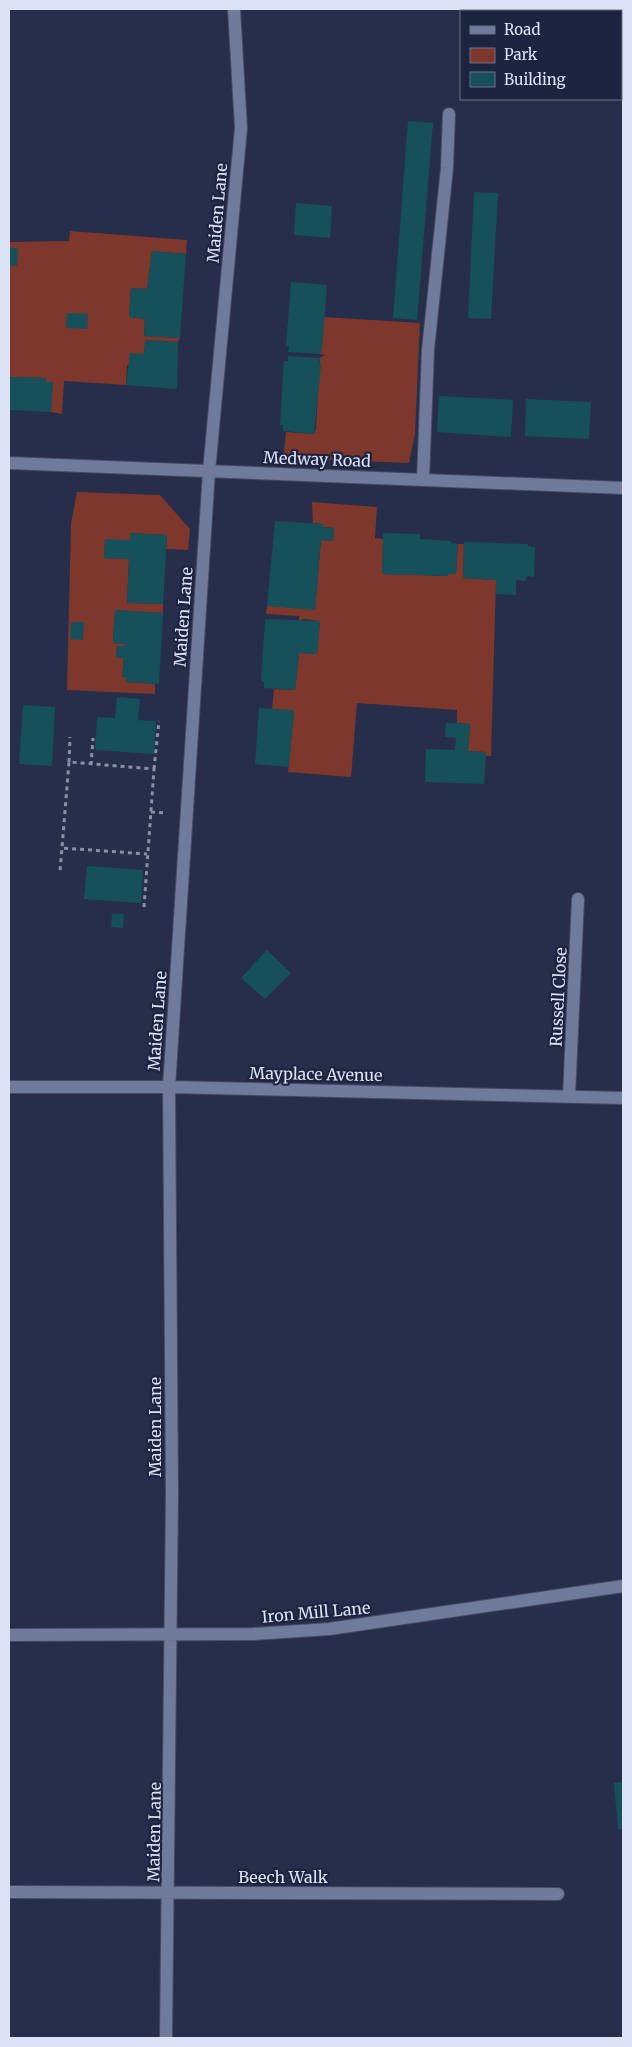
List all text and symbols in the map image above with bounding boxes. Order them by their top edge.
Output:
legend [460,10,622,100]
text: Road [504,20,540,39]
text: Park [504,45,538,64]
text: Building [504,70,566,89]
street label: Maiden Lane [203,162,231,264]
street label: Medway Road [263,447,371,471]
street label: Maiden Lane [170,566,196,668]
street label: Russell Close [545,947,571,1047]
street label: Maiden Lane [144,970,170,1072]
street label: Mayplace Avenue [249,1063,383,1085]
street label: Maiden Lane [145,1377,165,1477]
street label: Iron Mill Lane [261,1597,371,1627]
street label: Maiden Lane [143,1782,165,1882]
street label: Beech Walk [238,1867,329,1887]

